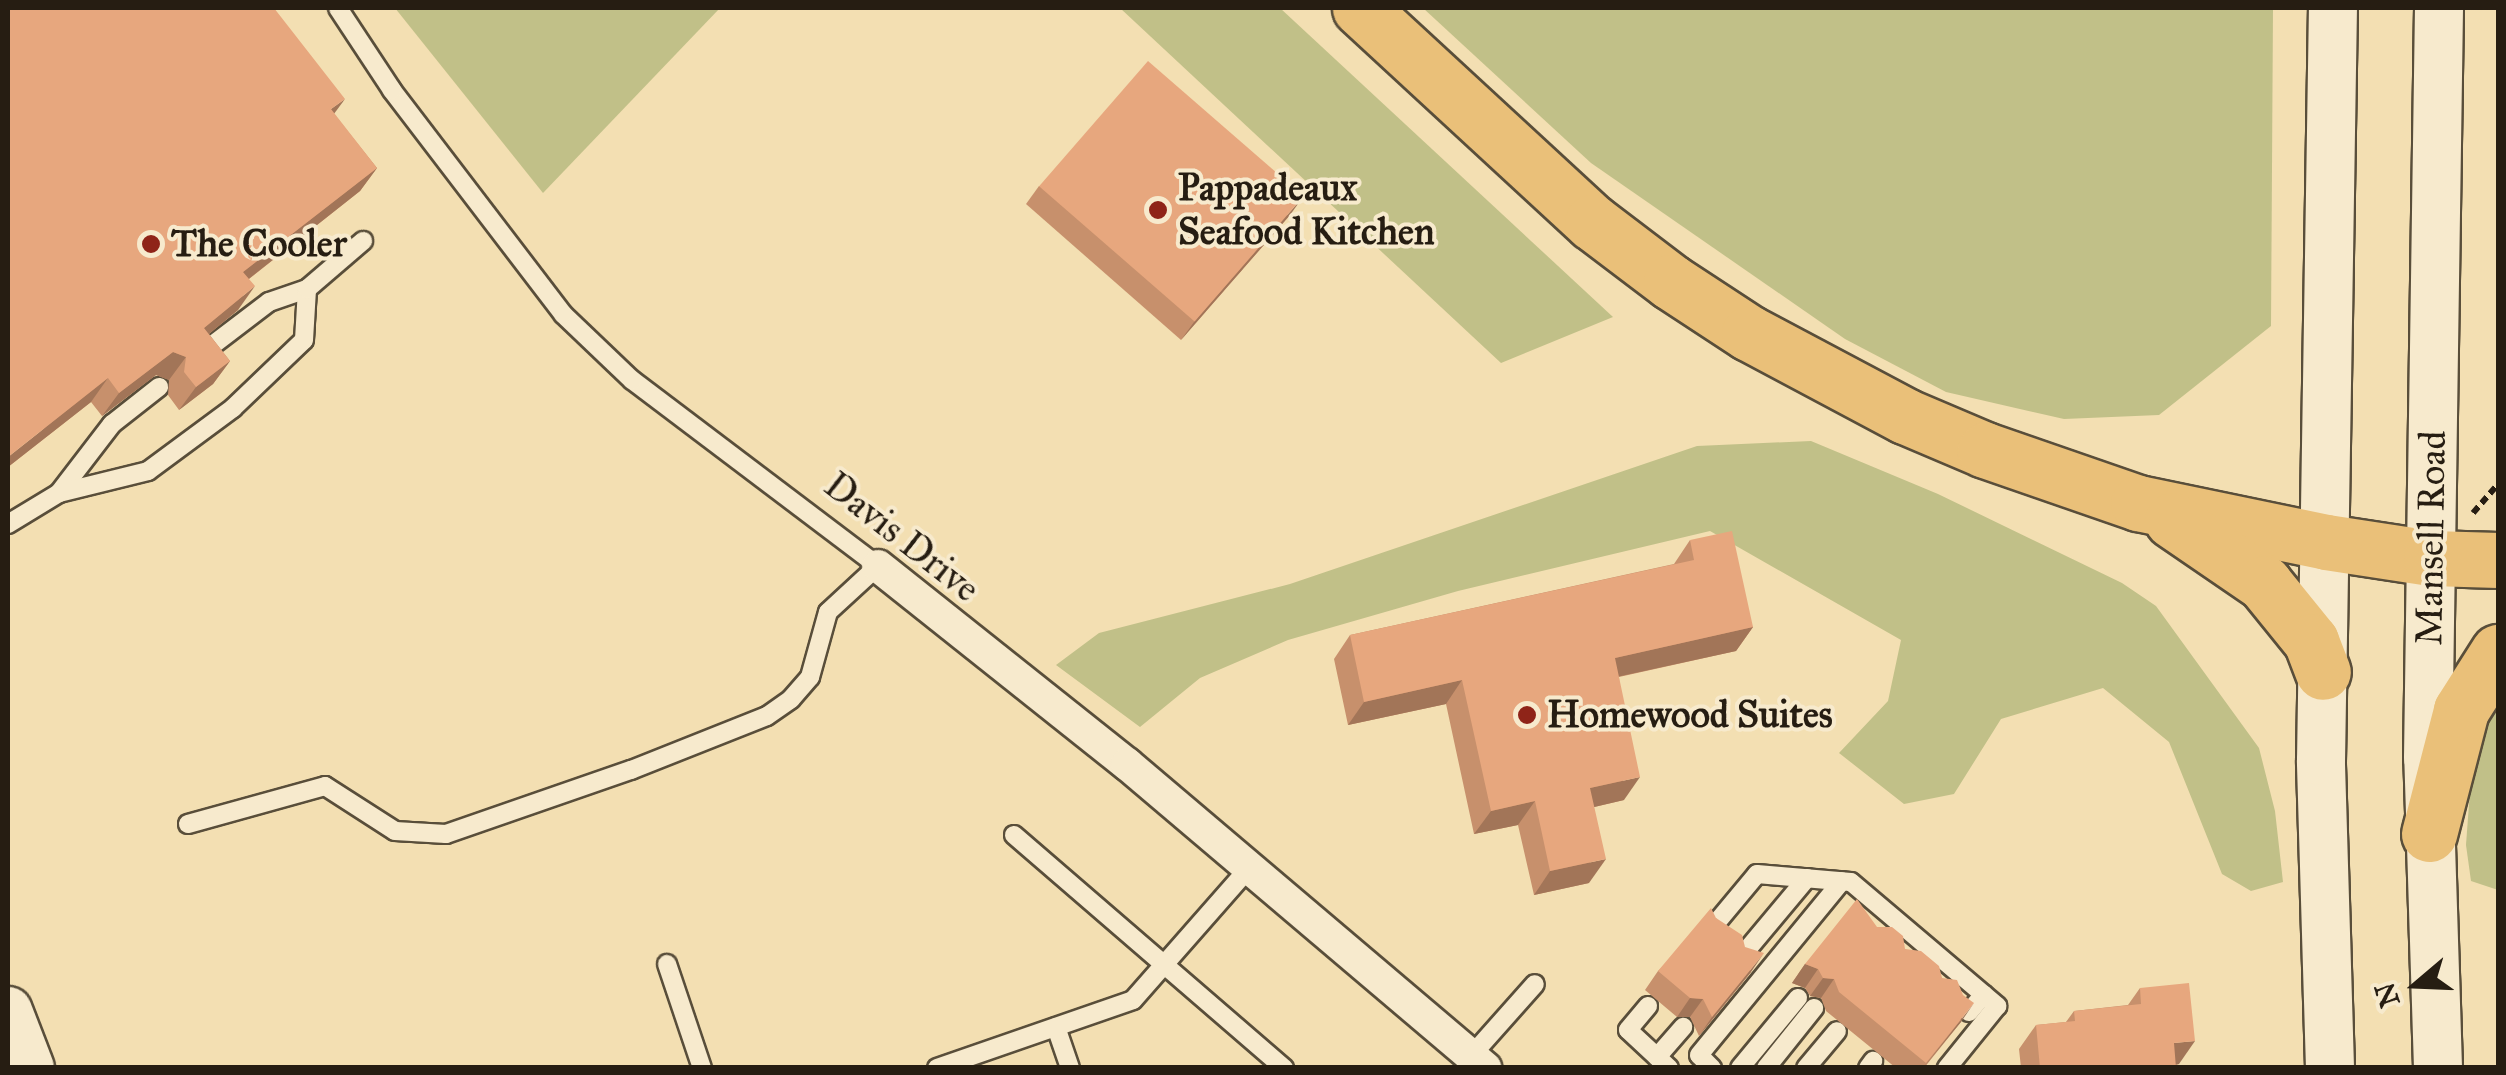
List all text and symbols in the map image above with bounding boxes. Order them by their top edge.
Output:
place label: Pappadeaux Seafood Kitchen [1178,165,1434,254]
marker: Pappadeaux Seafood Kitchen [1147,199,1169,221]
place label: The Cooler [171,221,347,267]
marker: The Cooler [140,233,162,255]
street label: Mansell Road [2406,430,2456,646]
street label: Davis Drive [815,462,989,612]
place label: Homewood Suites [1547,692,1833,738]
marker: Homewood Suites [1516,704,1538,726]
north arrow [2366,935,2466,1035]
text: N [2367,978,2408,1012]

